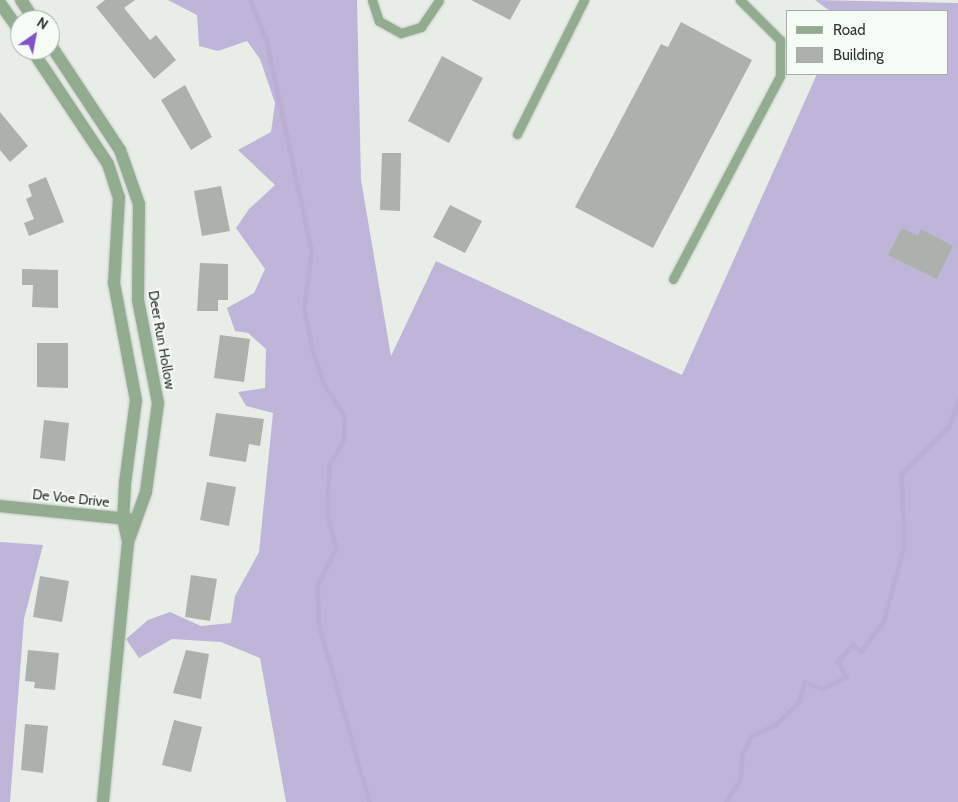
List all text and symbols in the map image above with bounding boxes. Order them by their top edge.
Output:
north arrow [10,10,60,60]
legend [786,10,948,75]
text: N [34,13,52,34]
text: Road [833,21,866,39]
text: Building [833,46,884,64]
street label: Deer Run Hollow [145,289,179,391]
street label: De Voe Drive [32,486,110,510]

